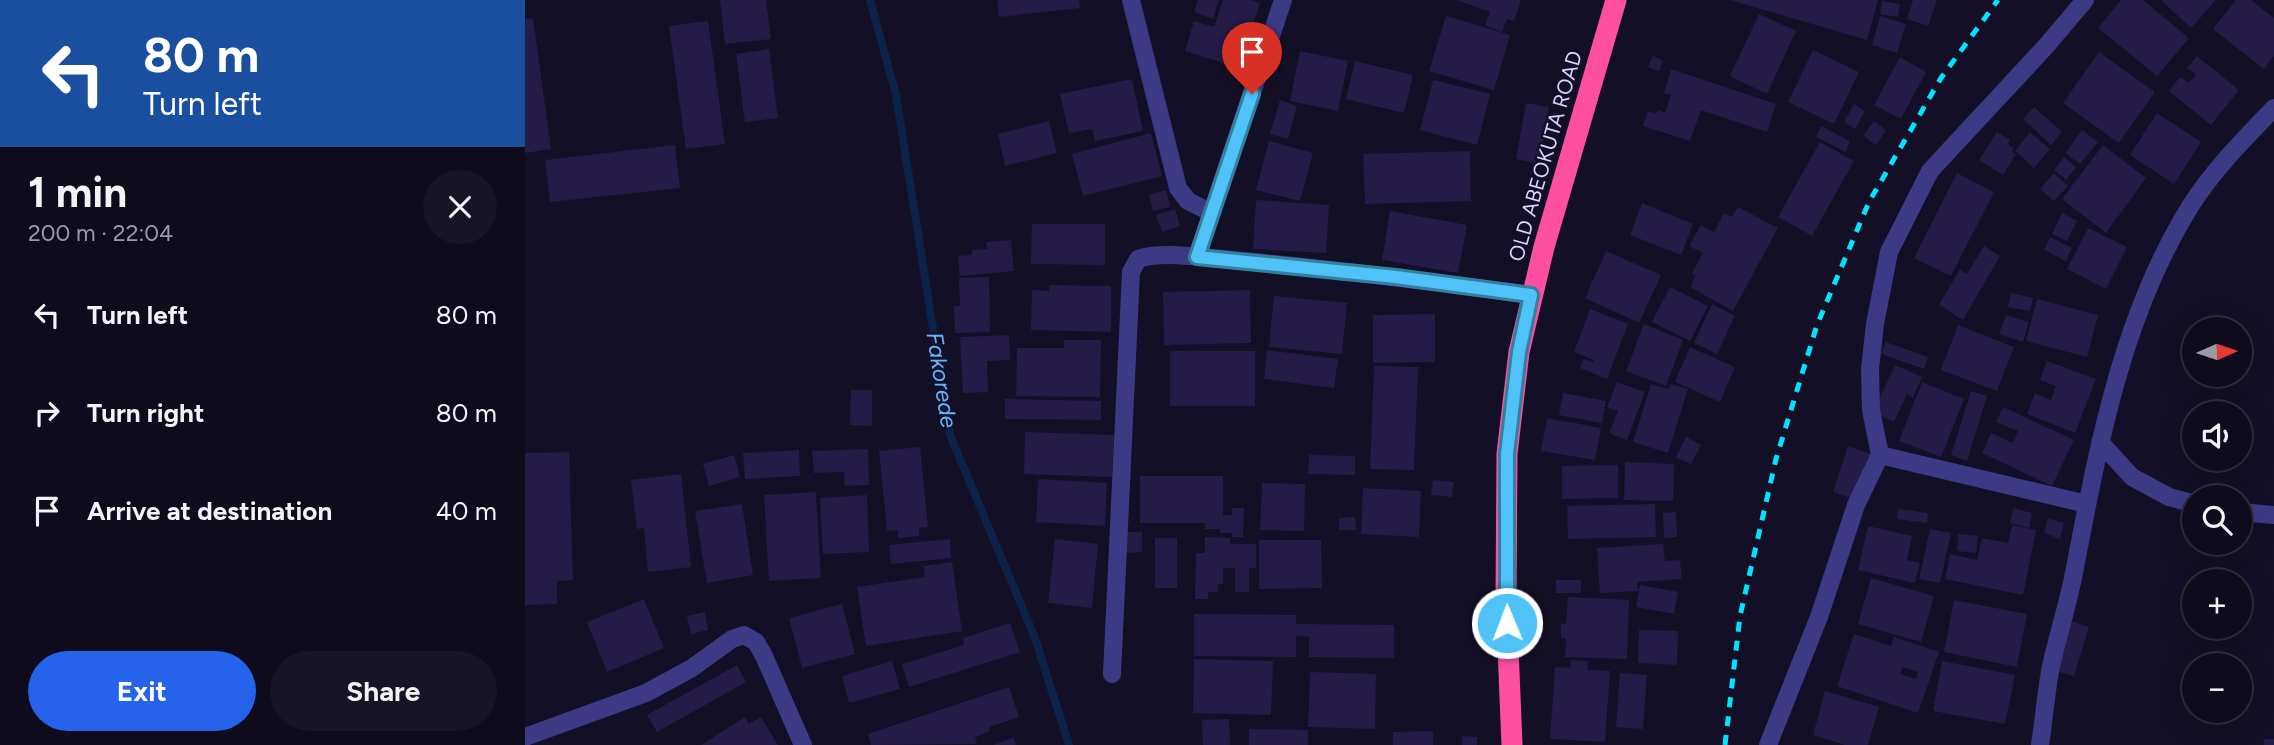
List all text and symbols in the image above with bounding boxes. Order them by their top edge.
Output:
pin [1222,22,1282,94]
text: 80 m [143,25,259,84]
icon: left [28,28,119,119]
icon: arrive [1233,33,1271,71]
street label: OLD ABEOKUTA ROAD [1503,48,1587,264]
text: Turn left [143,85,262,123]
text: 1 min [28,167,127,218]
button: close [423,170,497,244]
text: 200 m · 22:04 [28,219,173,247]
icon: left [28,296,66,334]
text: Turn left [87,299,188,331]
text: 80 m [436,299,497,331]
north arrow [2182,317,2252,387]
map controls [2182,317,2252,723]
water label: Fakorede [921,330,963,430]
icon: right [28,394,66,432]
text: Turn right [87,397,204,429]
text: 80 m [436,397,497,429]
button: sound [2182,401,2252,471]
button: search [2182,485,2252,555]
icon: arrive [28,492,66,530]
text: Arrive at destination [87,495,332,527]
text: 40 m [436,495,497,527]
button: + [2182,569,2252,639]
position arrow [1470,586,1544,660]
button: Exit [28,651,256,731]
button: Share [270,651,497,731]
button: − [2182,653,2252,723]

